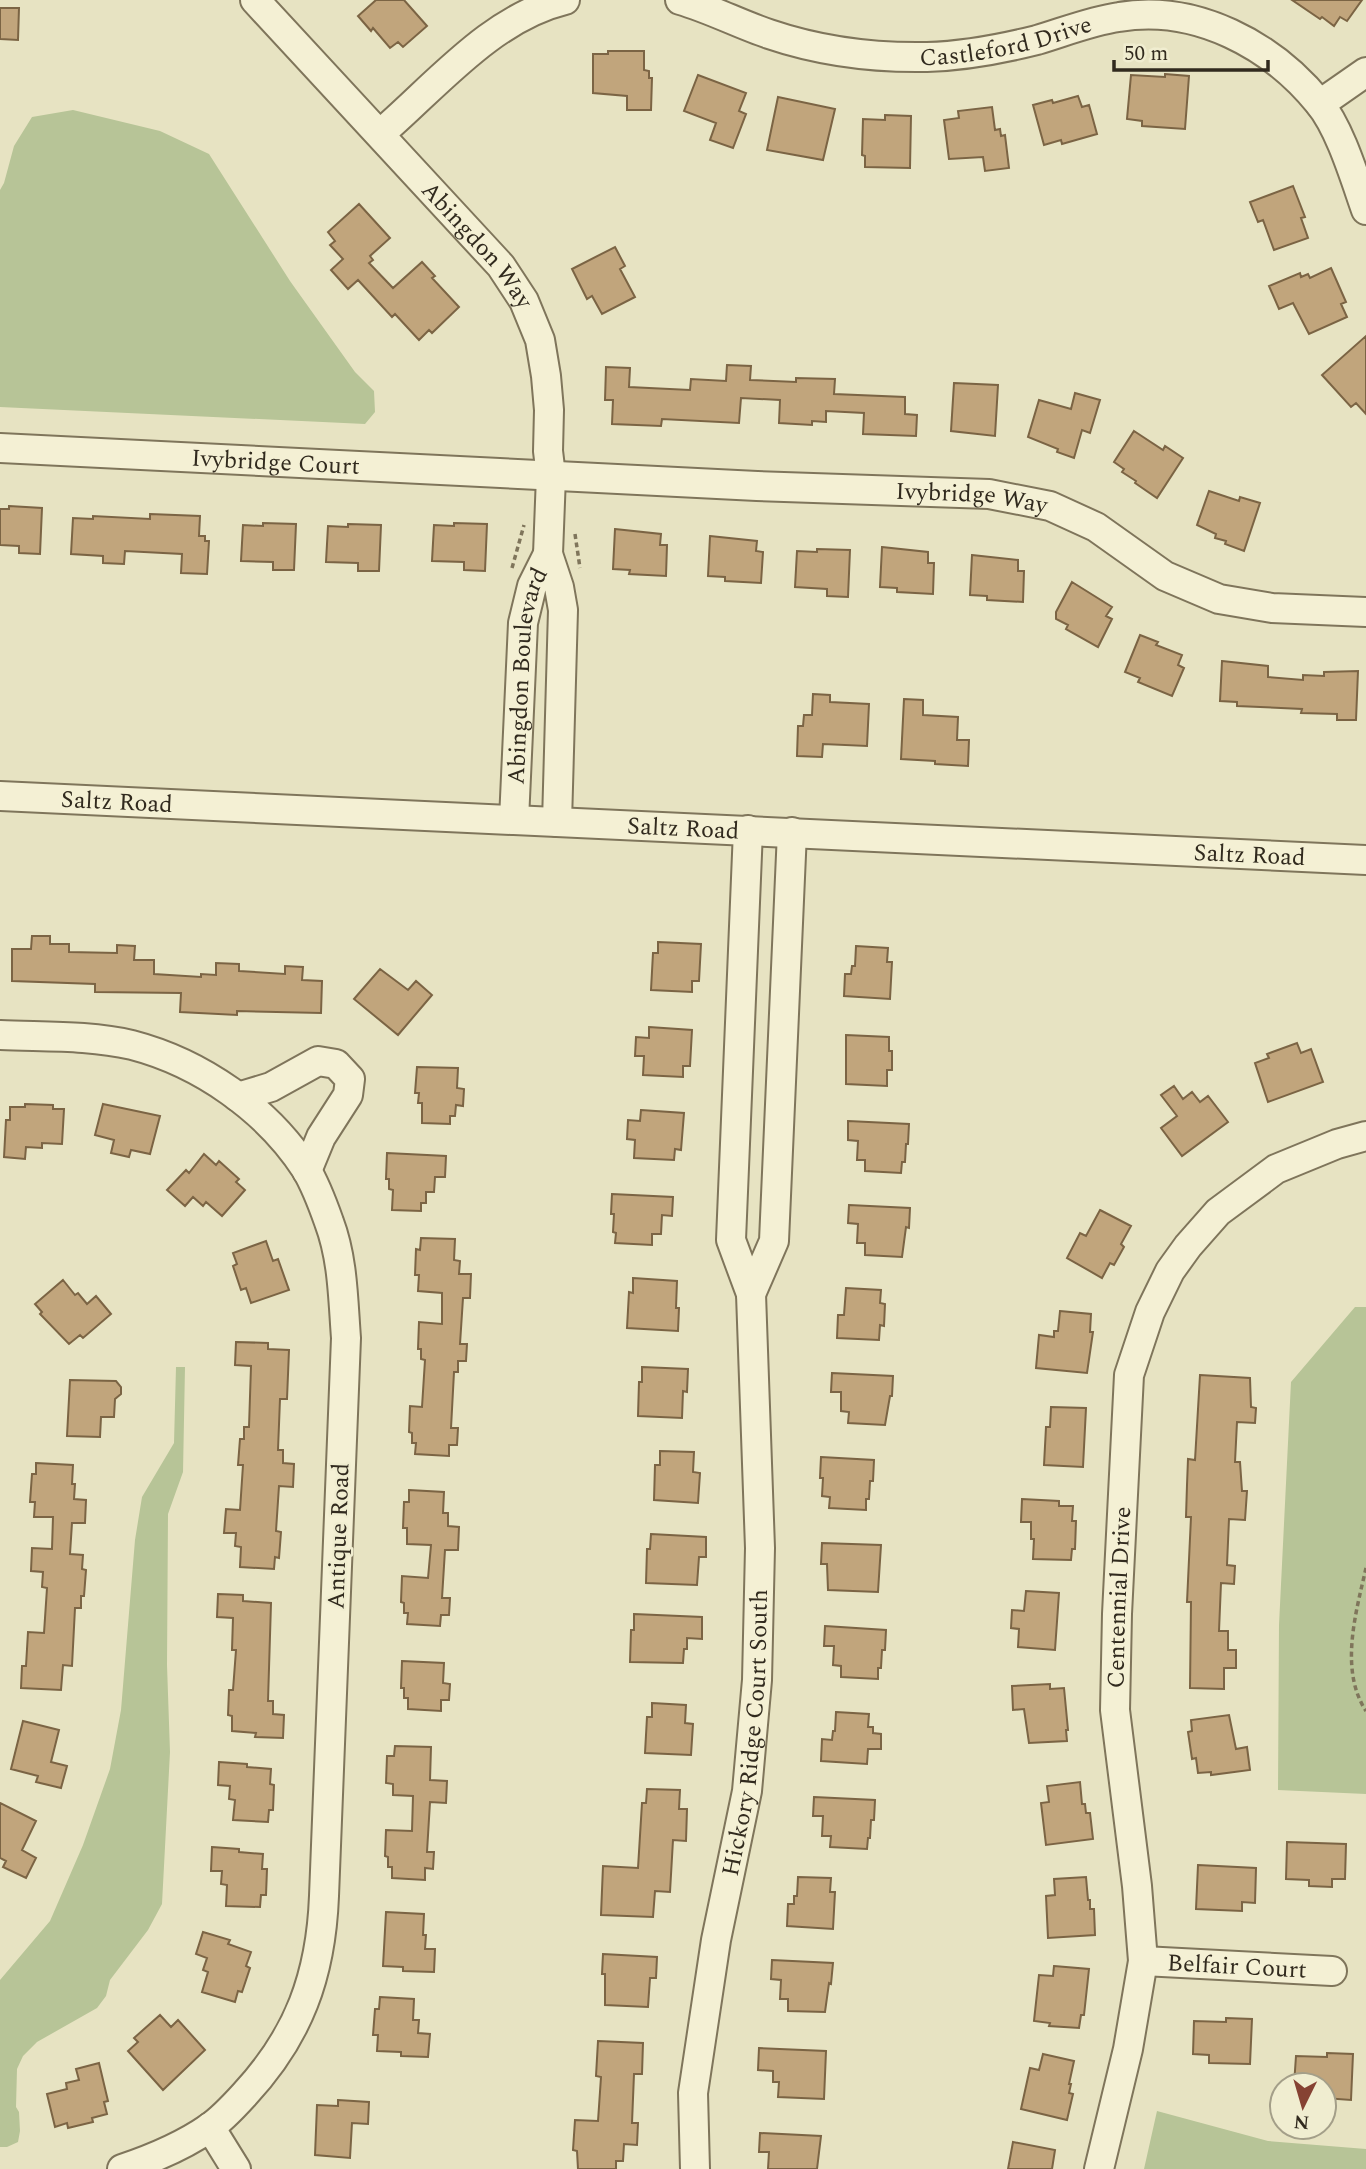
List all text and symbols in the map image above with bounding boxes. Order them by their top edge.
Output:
street label: Castleford Drive [919,7,1096,76]
scale bar [1114,28,1268,72]
text: 50 m [1124,38,1168,70]
street label: Abingdon Way [412,174,542,317]
street label: Ivybridge Court [190,441,361,485]
street label: Ivybridge Way [895,474,1052,524]
street label: Abingdon Boulevard [499,561,558,785]
street label: Saltz Road [60,782,174,823]
street label: Saltz Road [626,808,740,850]
street label: Saltz Road [1193,835,1306,876]
street label: Antique Road [318,1462,360,1610]
street label: Centennial Drive [1098,1506,1141,1689]
street label: Hickory Ridge Court South [713,1589,778,1879]
street label: Belfair Court [1166,1945,1307,1989]
north arrow [1268,2071,1338,2141]
text: N [1293,2106,1311,2137]

